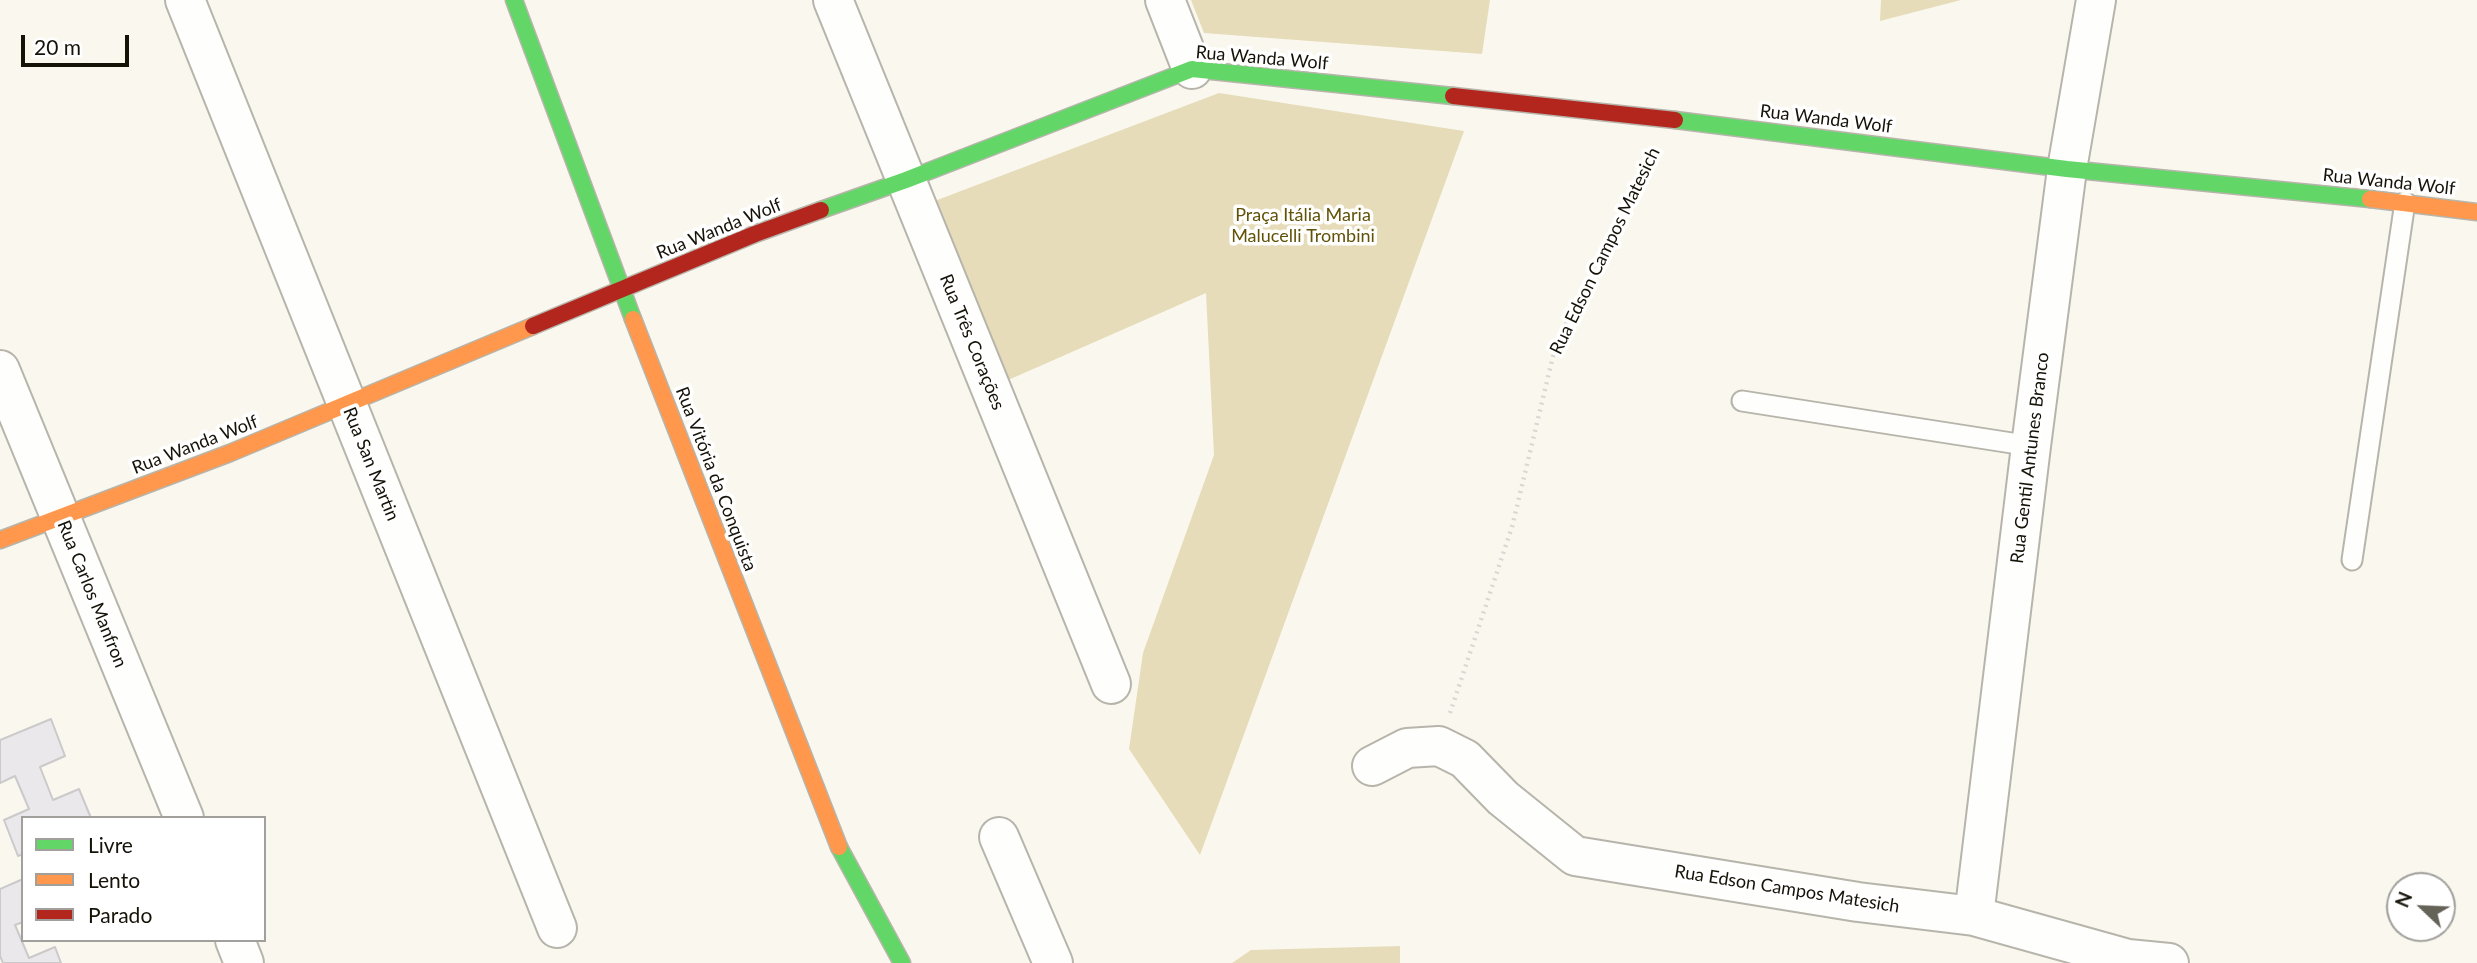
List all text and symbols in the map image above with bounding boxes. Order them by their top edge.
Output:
scale bar [24,21,133,65]
text: 20 m [34,34,81,59]
street label: Rua Wanda Wolf [1195,41,1329,75]
street label: Rua Wanda Wolf [1759,100,1893,138]
street label: Rua Edson Campos Matesich [1545,144,1665,358]
street label: Rua Wanda Wolf [2322,164,2456,200]
street label: Rua Wanda Wolf [653,194,785,264]
park label: Praça Itália Maria Malucelli Trombini [1231,204,1375,246]
street label: Rua Três Corações [935,271,1009,413]
street label: Rua Gentil Antunes Branco [2006,351,2054,565]
street label: Rua Vitória da Conquista [671,384,761,574]
street label: Rua San Martin [338,404,404,524]
street label: Rua Wanda Wolf [129,411,261,479]
street label: Rua Carlos Manfron [53,517,131,671]
legend [21,816,266,942]
text: Livre [88,832,133,857]
street label: Rua Edson Campos Matesich [1673,861,1901,917]
text: Lento [88,867,140,892]
north arrow [2386,872,2456,942]
text: N [2390,888,2416,911]
text: Parado [88,902,152,927]

